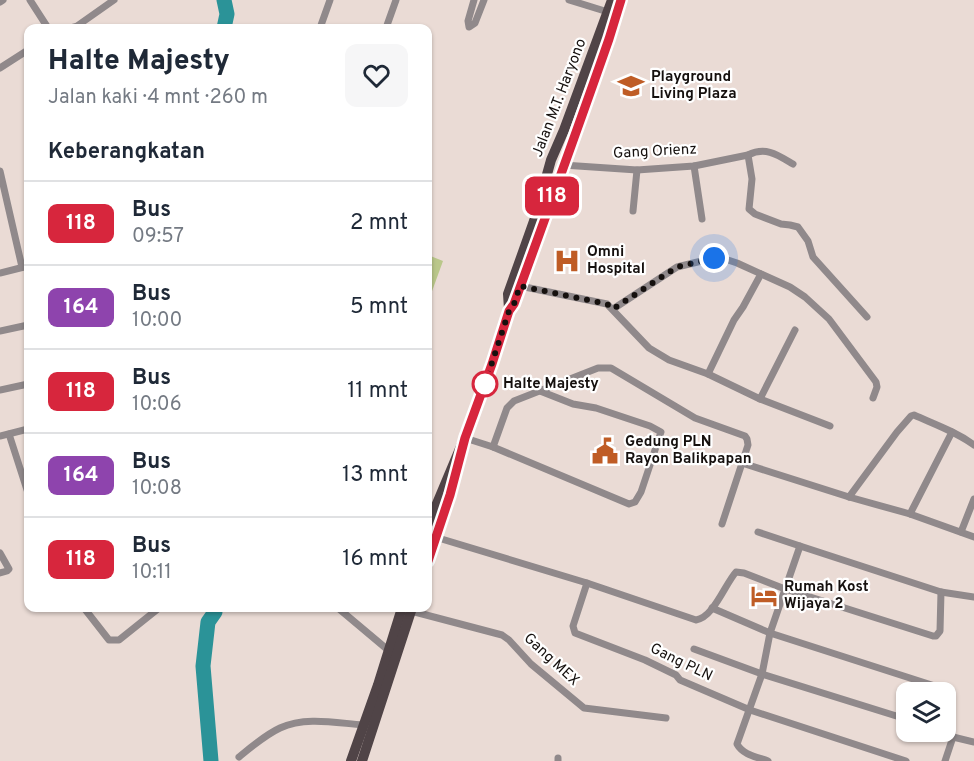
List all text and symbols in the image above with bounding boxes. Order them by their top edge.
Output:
street label: Jalan M.T. Haryono [529,36,591,160]
text: Halte Majesty [48,44,230,80]
button: heart [345,44,408,107]
place label: Playground Living Plaza [651,68,737,104]
school or university icon: Playground Living Plaza [616,71,646,101]
text: Jalan kaki · 4 mnt · 260 m [48,85,268,111]
text: Keberangkatan [48,139,205,166]
street label: Gang Orienz [613,140,697,164]
line badge: 118 [518,176,586,216]
text: 118 [537,183,567,210]
text: Bus [132,197,171,224]
text: 118 [66,210,96,237]
text: 2 mnt [350,210,408,237]
text: 09:57 [132,224,184,250]
place label: Omni Hospital [587,243,645,279]
your location [699,243,729,273]
hospital icon: Omni Hospital [552,246,582,276]
text: Bus [132,281,171,308]
text: 164 [64,294,98,321]
text: 5 mnt [350,294,408,321]
text: 10:00 [132,308,182,334]
text: Bus [132,365,171,392]
marker: Halte Majesty [472,371,498,397]
place label: Halte Majesty [503,375,599,394]
text: 118 [66,378,96,405]
text: 11 mnt [347,378,408,405]
text: 10:06 [132,392,182,418]
place label: Gedung PLN Rayon Balikpapan [625,433,752,469]
public building icon: Gedung PLN Rayon Balikpapan [590,436,620,466]
text: Bus [132,449,171,476]
text: 164 [64,462,98,489]
text: 13 mnt [342,462,408,489]
text: 10:08 [132,476,182,502]
text: Bus [132,533,171,560]
text: 118 [66,546,96,573]
text: 16 mnt [342,546,408,573]
text: 10:11 [132,560,172,586]
place label: Rumah Kost Wijaya 2 [784,578,869,614]
hotel icon: Rumah Kost Wijaya 2 [749,581,779,611]
street label: Gang MEX [519,629,583,691]
street label: Gang PLN [647,640,715,686]
map controls [896,682,956,742]
button: layers [896,682,956,742]

